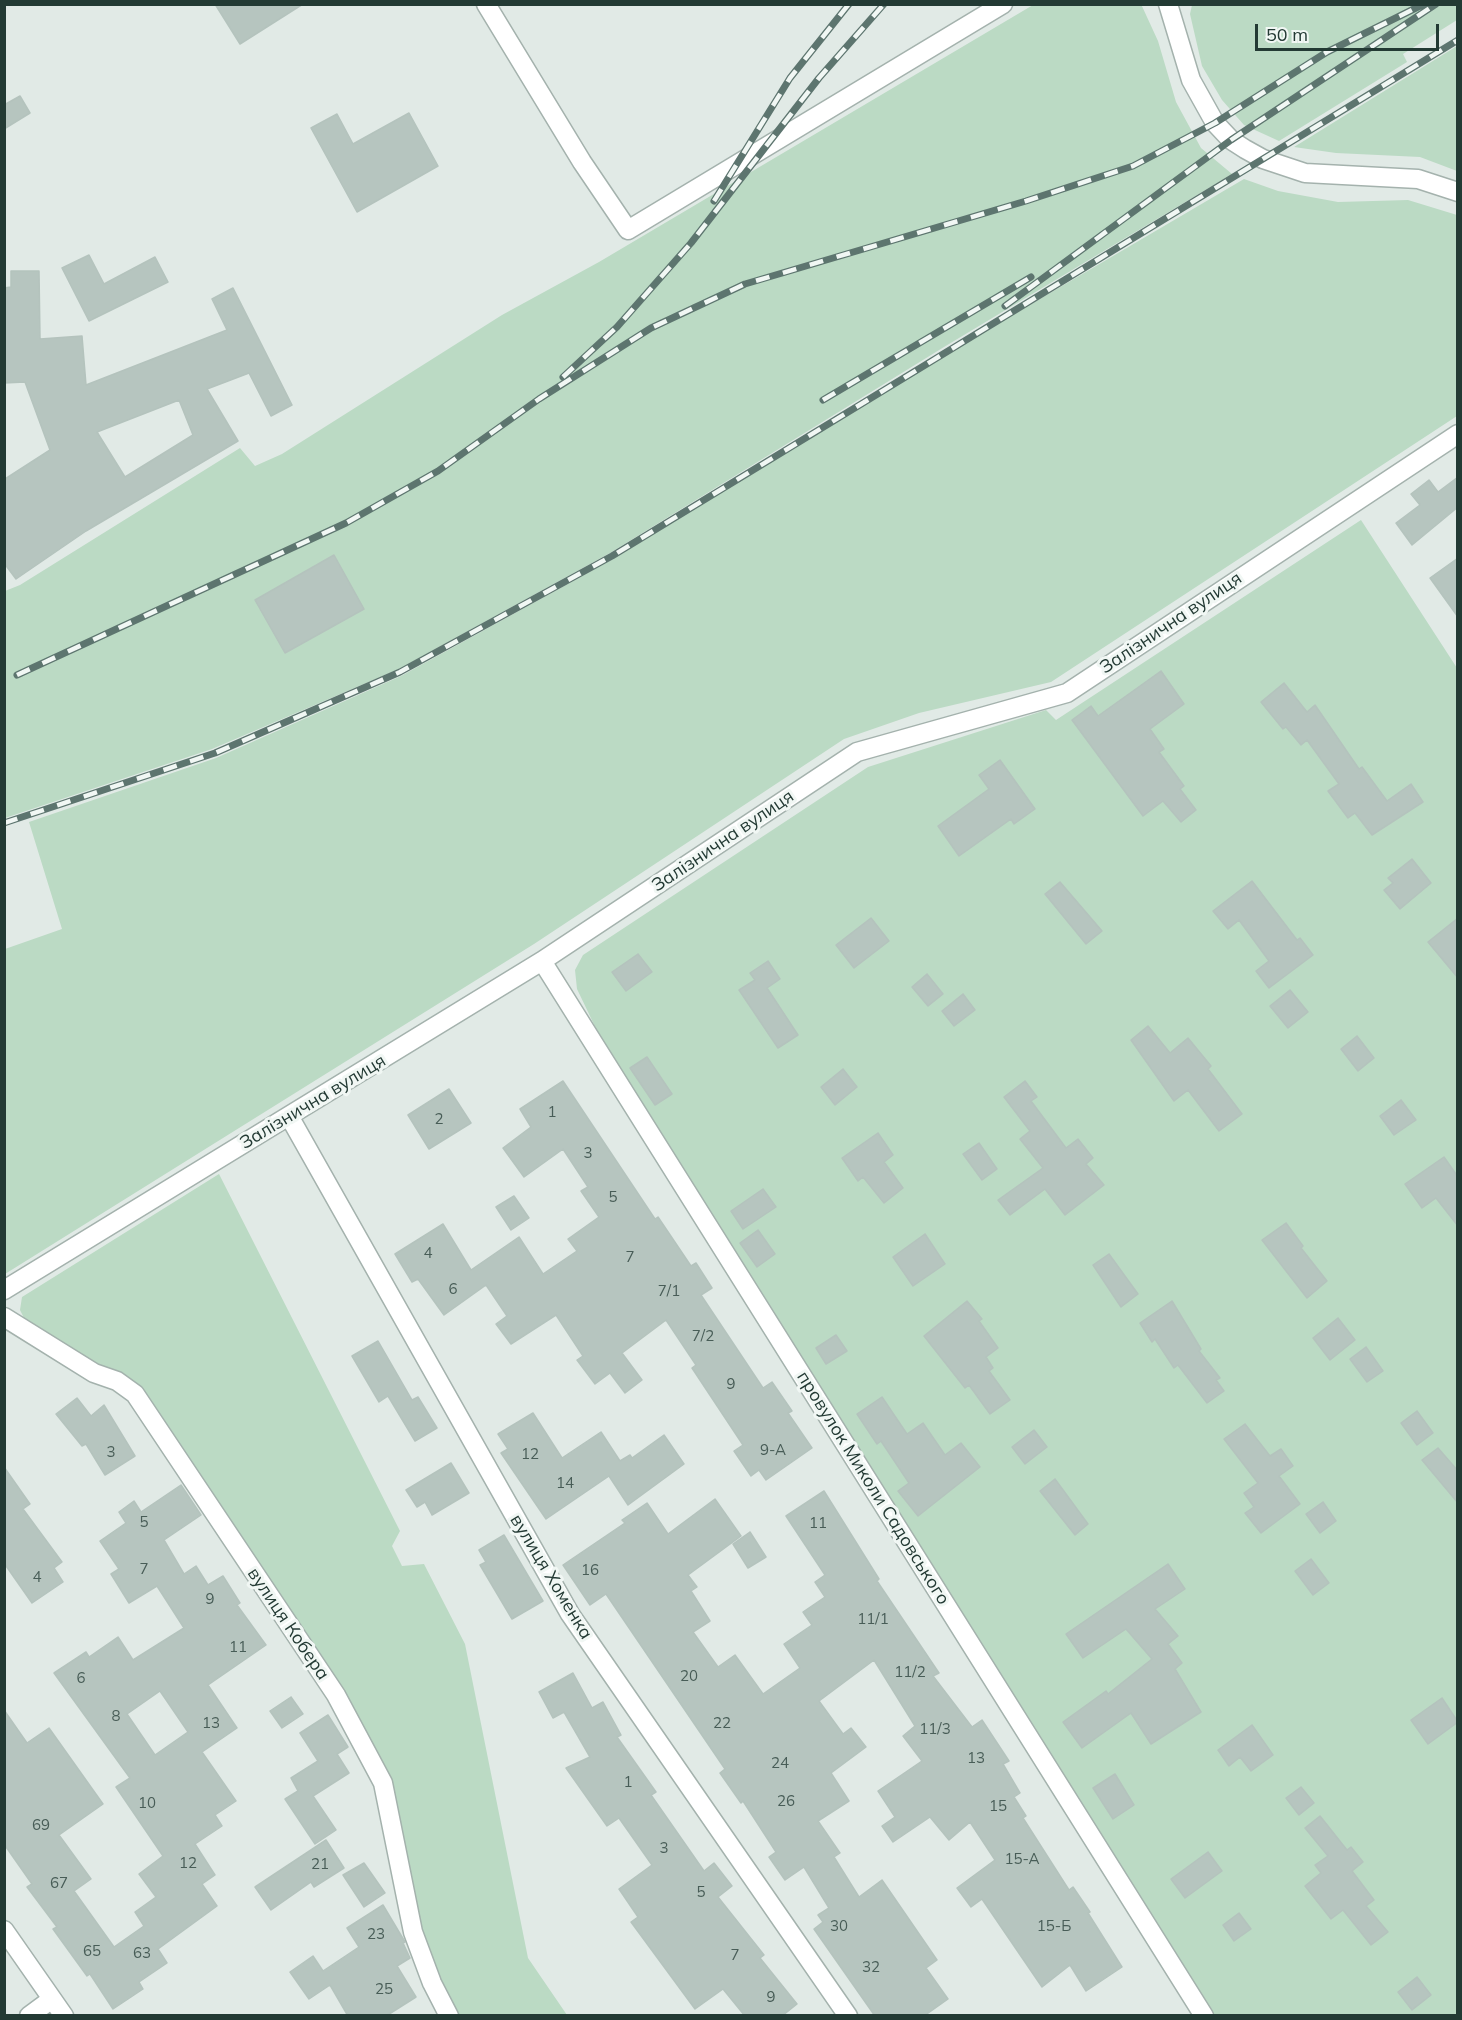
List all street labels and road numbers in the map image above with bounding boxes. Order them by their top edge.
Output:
street label: Залізнична вулиця [1096,568,1246,678]
street label: Залізнична вулиця [648,786,798,896]
street label: Залізнична вулиця [236,1050,390,1154]
street label: провулок Миколи Садовського [792,1367,954,1609]
street label: вулиця Хоменка [505,1511,597,1643]
street label: вулиця Кобера [243,1564,333,1684]

